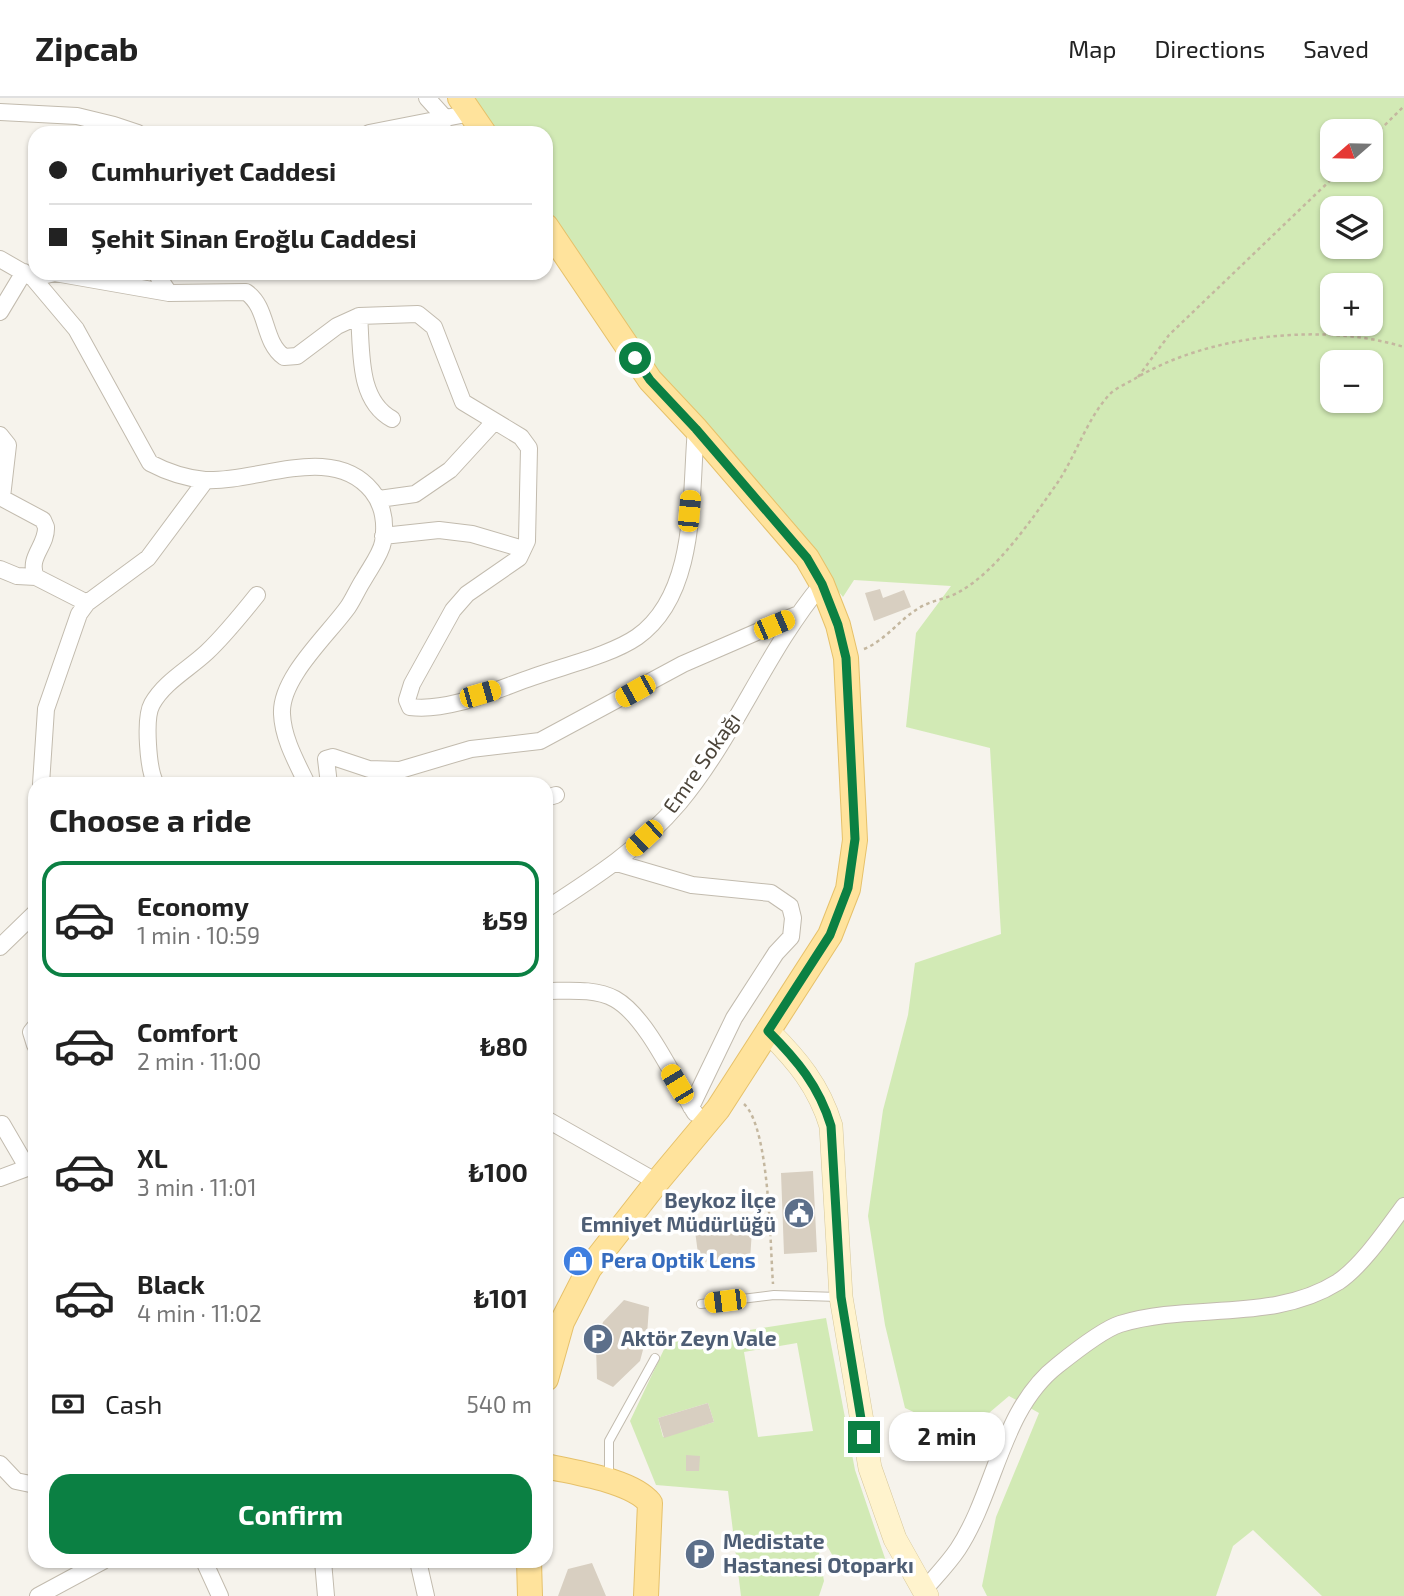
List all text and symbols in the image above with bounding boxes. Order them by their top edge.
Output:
text: Zipcab [35,28,138,68]
text: Map [1068,34,1116,63]
text: Directions [1154,34,1265,63]
text: Saved [1303,34,1369,63]
north arrow [1320,119,1382,182]
map controls [1320,119,1383,413]
text: Cumhuriyet Caddesi [91,155,336,186]
button: layers [1320,196,1383,259]
text: Şehit Sinan Eroğlu Caddesi [91,222,417,253]
button: + [1320,273,1383,336]
route start [619,342,651,374]
button: − [1320,350,1383,413]
car [677,489,702,533]
car [751,607,798,643]
car [612,672,659,710]
car [457,678,504,710]
street label: Emre Sokağı [657,707,745,817]
text: Choose a ride [49,800,252,838]
car [622,816,667,860]
icon: car [53,888,116,951]
text: Economy [137,890,249,921]
text: ₺59 [483,904,528,935]
text: 1 min · 10:59 [137,921,260,949]
icon: car [53,1014,116,1077]
text: Comfort [137,1016,238,1047]
text: ₺80 [480,1030,528,1061]
text: 2 min · 11:00 [137,1047,261,1075]
car [658,1061,697,1107]
icon: car [53,1140,116,1203]
text: XL [137,1142,168,1173]
text: ₺100 [468,1156,528,1187]
text: 3 min · 11:01 [137,1173,257,1201]
place label: Beykoz İlçe Emniyet Müdürlüğü [581,1187,776,1237]
public building icon: Beykoz İlçe Emniyet Müdürlüğü [782,1196,816,1230]
shop icon: Pera Optik Lens [561,1244,595,1278]
place label: Pera Optik Lens [601,1247,756,1272]
icon: car [53,1266,116,1329]
text: Black [137,1268,205,1299]
text: ₺101 [474,1282,528,1313]
car [703,1288,748,1314]
text: 4 min · 11:02 [137,1299,262,1327]
parking icon: Aktör Zeyn Vale [581,1322,615,1356]
place label: Aktör Zeyn Vale [621,1325,777,1351]
icon: cash [49,1385,87,1423]
text: Cash [105,1388,162,1419]
text: 540 m [466,1390,532,1418]
callout: 2 min [888,1412,1004,1462]
route end [848,1421,880,1453]
text: 2 min [918,1422,976,1450]
button: Confirm [49,1474,532,1554]
place label: Medistate Hastanesi Otoparkı [723,1528,914,1577]
parking icon: Medistate Hastanesi Otoparkı [683,1537,717,1571]

